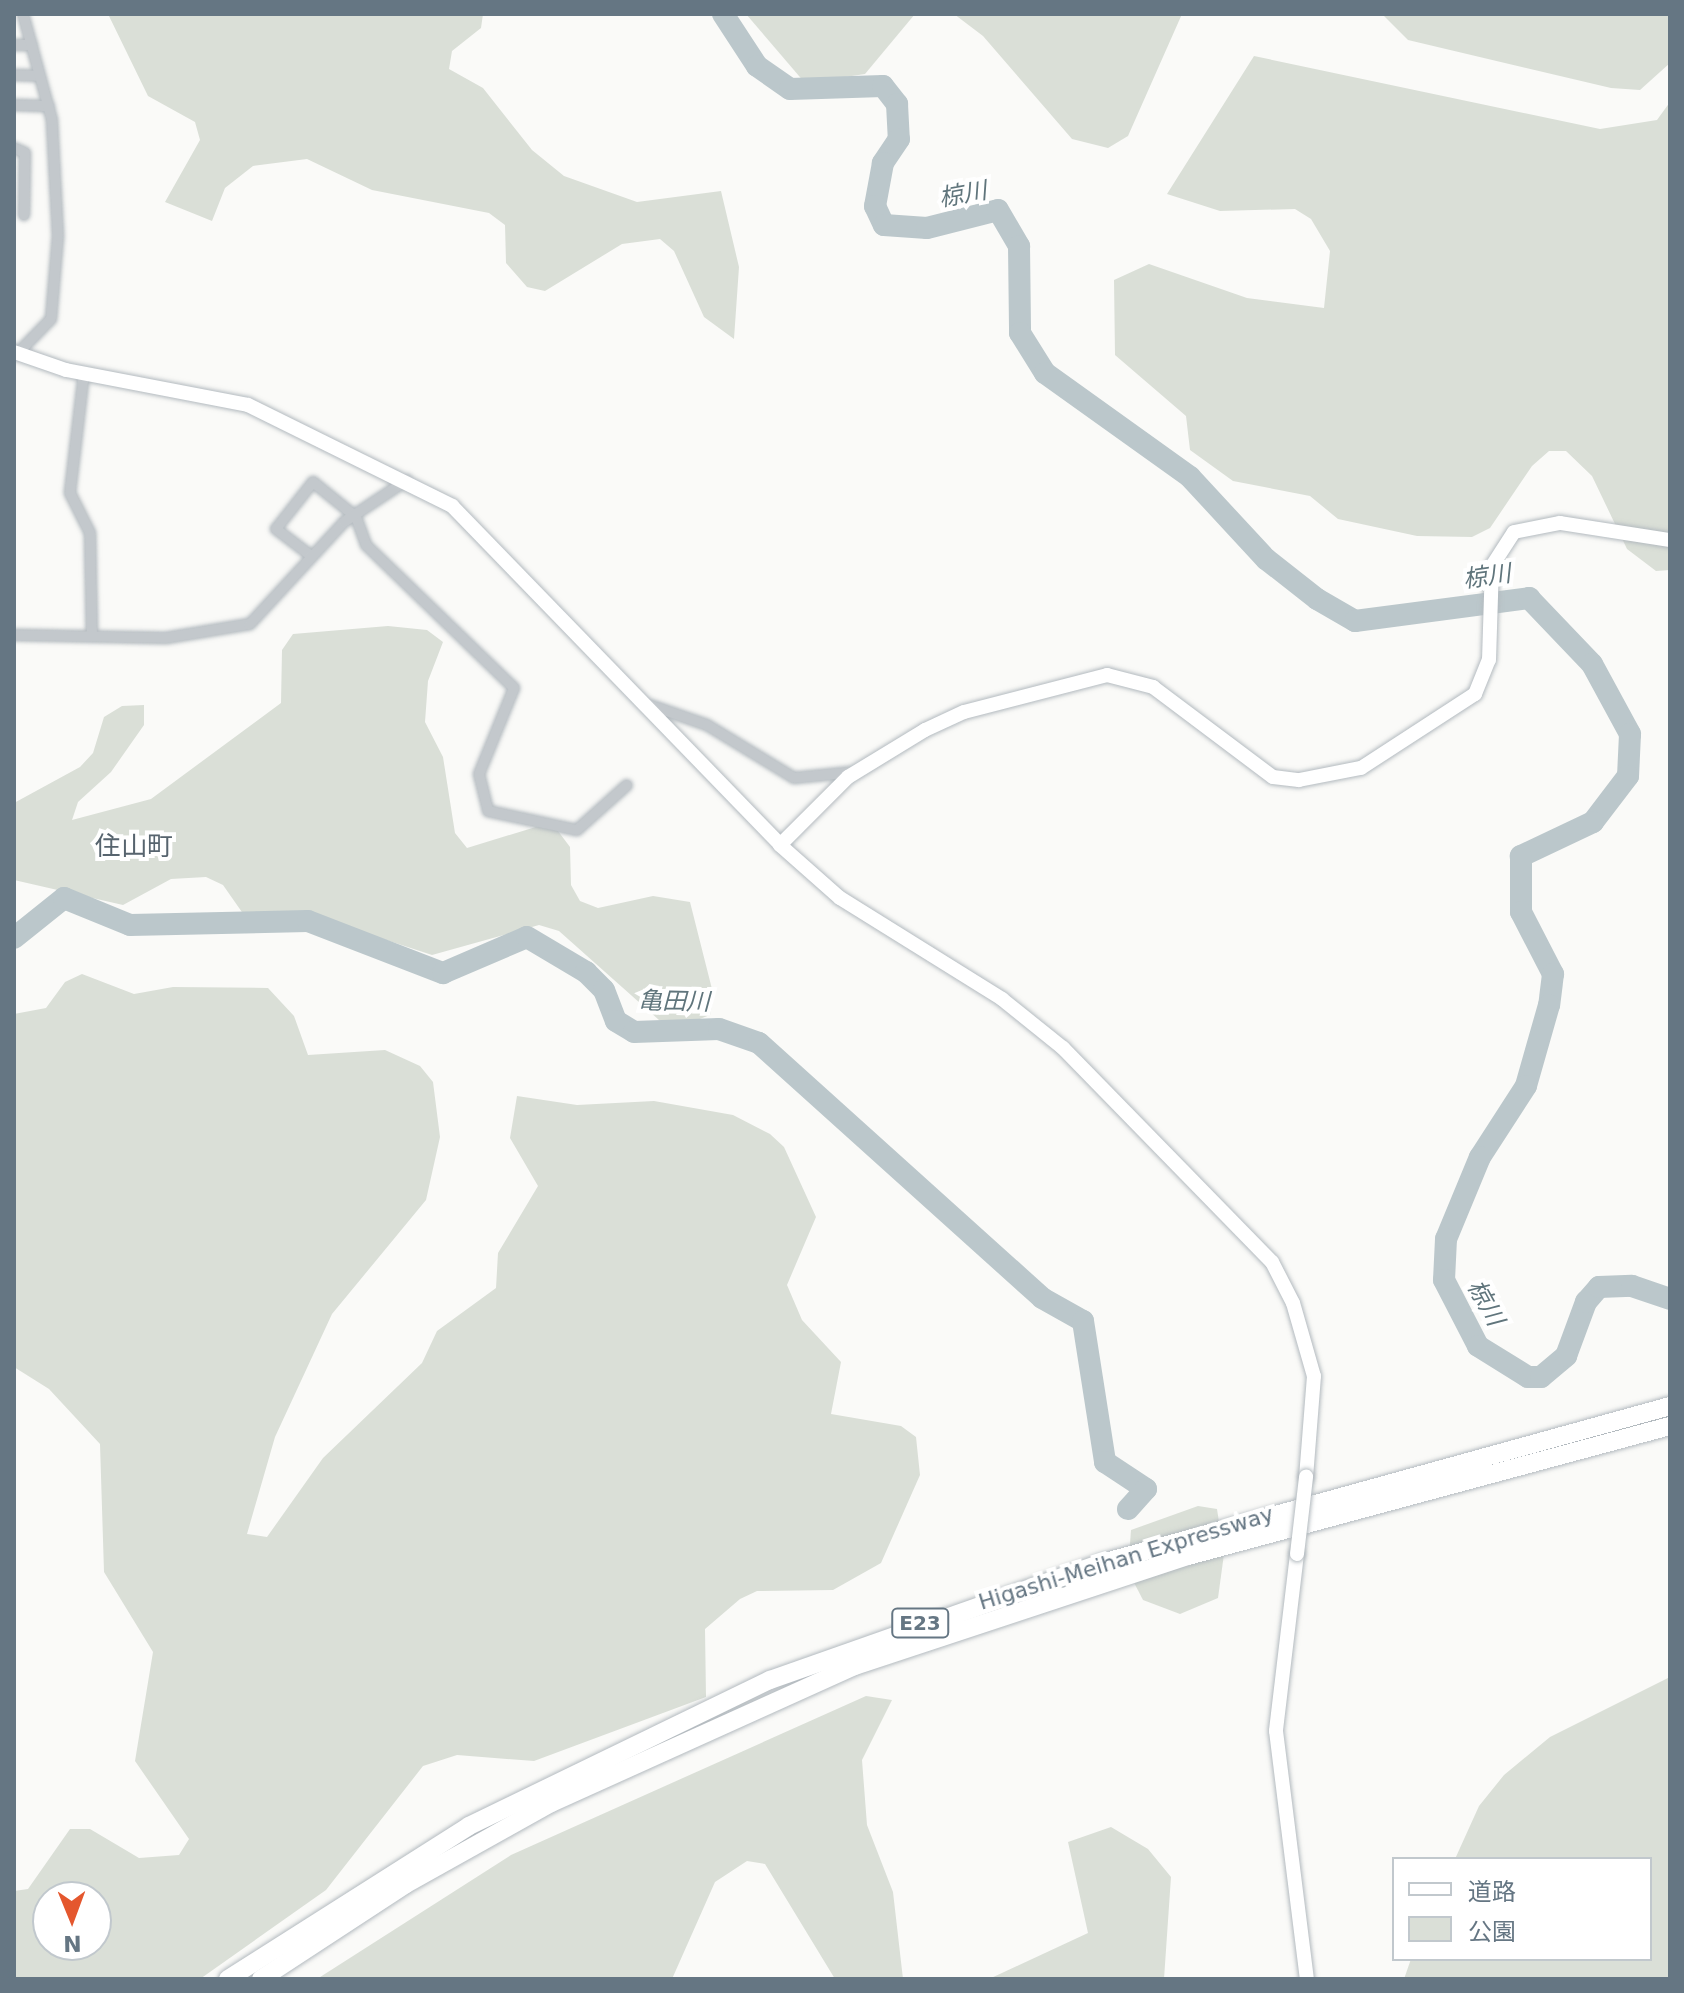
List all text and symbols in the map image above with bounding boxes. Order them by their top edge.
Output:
water label: 椋川 [937,177,989,213]
water label: 椋川 [1461,559,1513,595]
district label: 住山町 [95,831,173,863]
water label: 亀田川 [638,987,710,1017]
water label: 椋川 [1461,1275,1509,1331]
street label: Higashi-Meihan Expressway [975,1501,1277,1615]
road number: E23 [890,1607,950,1639]
legend [1392,1857,1652,1961]
text: 道路 [1468,1878,1516,1906]
north arrow [32,1881,112,1961]
text: 公園 [1468,1918,1516,1946]
text: N [63,1931,82,1956]

